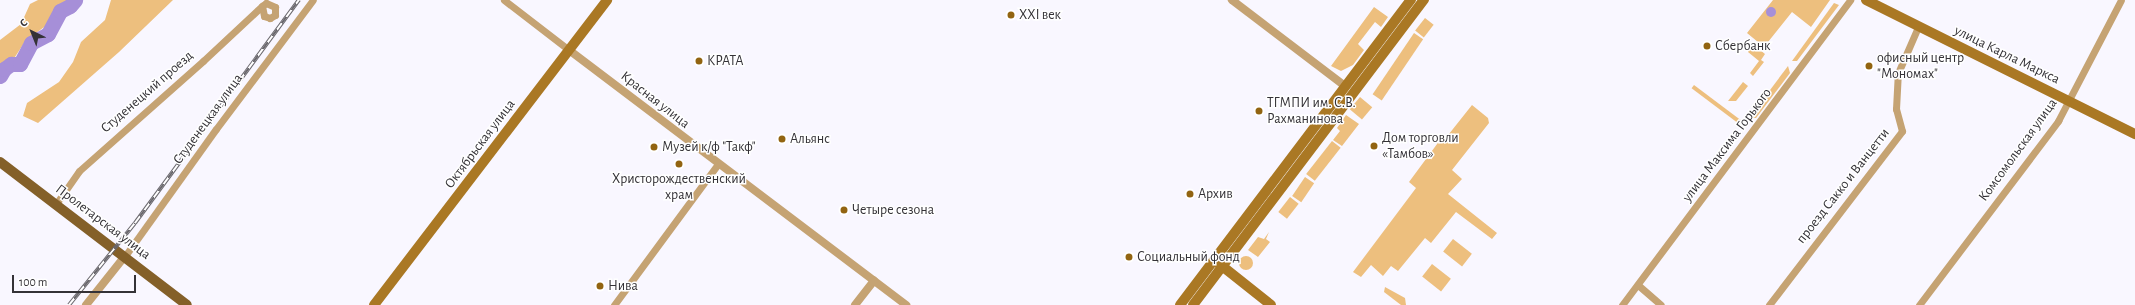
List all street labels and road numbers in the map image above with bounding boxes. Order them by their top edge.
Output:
street label: улица Карла Маркса [1952,22,2062,88]
street label: Студенецкий проезд [97,47,197,137]
street label: Красная улица [617,68,693,132]
street label: Студенецкая улица [170,71,246,167]
street label: улица Максима Горького [1679,85,1775,205]
street label: Комсомольская улица [1975,95,2061,205]
street label: Октябрьская улица [441,96,519,192]
street label: проезд Сакко и Ванцетти [1793,125,1893,247]
street label: Пролетарская улица [52,181,154,263]

